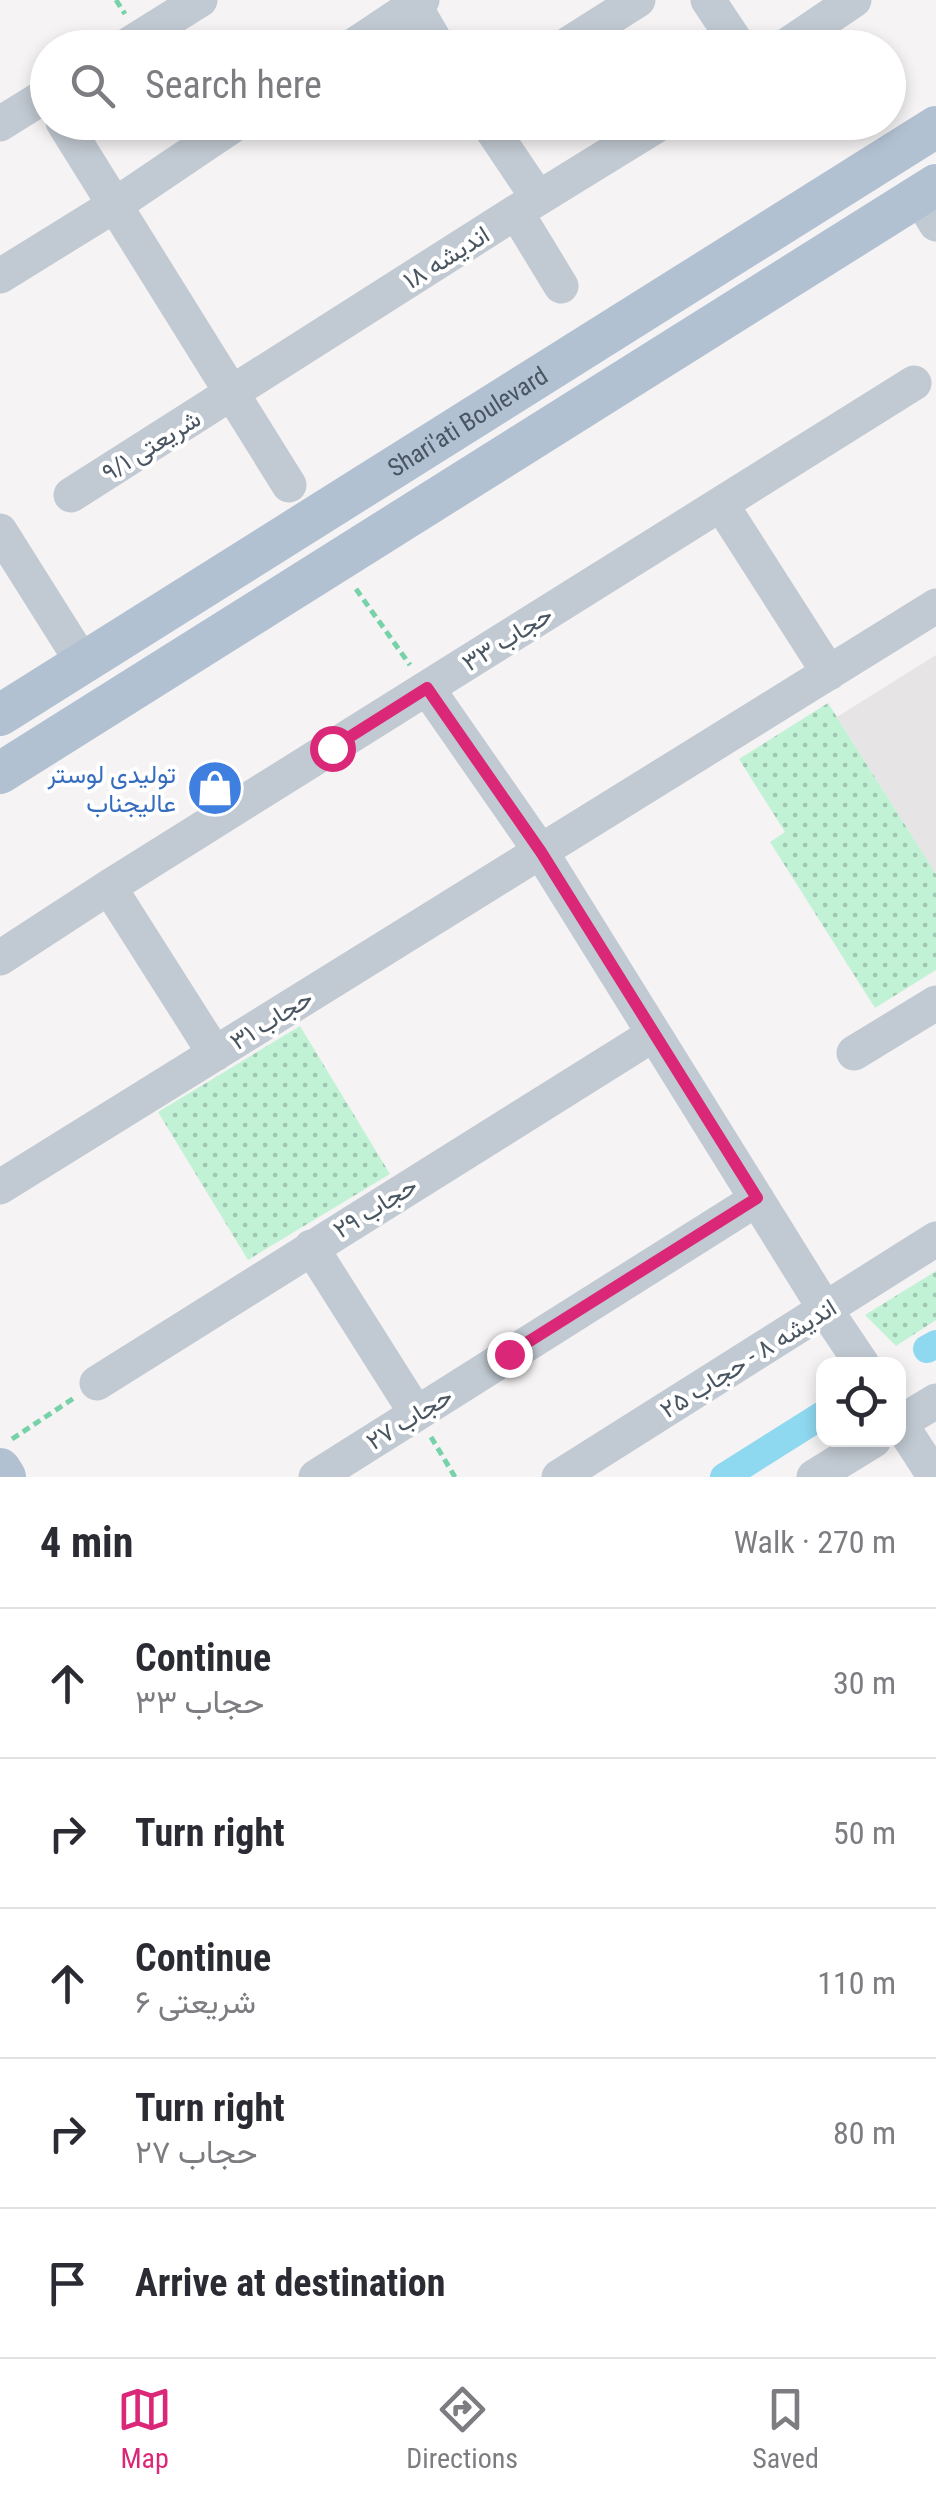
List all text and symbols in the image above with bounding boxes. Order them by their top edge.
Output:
search box [30,30,906,140]
icon: search [65,58,120,113]
text: Search here [145,63,322,107]
street label: اندیشه ۱۸ [398,220,495,295]
street label: Shari'ati Boulevard [382,361,553,483]
street label: شریعتی ۹/۱ [97,404,207,488]
street label: حجاب ۳۳ [457,599,558,677]
route start [310,726,356,772]
shop icon: تولیدی لوستر عالیجناب [185,758,245,818]
place label: تولیدی لوستر عالیجناب [47,760,176,818]
street label: حجاب ۳۱ [225,983,318,1056]
street label: حجاب ۲۹ [328,1170,422,1244]
street label: اندیشه ۸ - حجاب ۲۵ [655,1293,842,1424]
route end [487,1332,533,1378]
map controls [816,1357,906,1447]
button: locate [816,1357,906,1447]
street label: حجاب ۲۷ [361,1381,458,1456]
text: 4 min [40,1518,133,1567]
text: Walk · 270 m [734,1523,896,1561]
text: Continue [135,1636,271,1680]
icon: ahead [40,1656,95,1711]
text: 30 m [833,1664,896,1702]
text: حجاب ۳۳ [135,1683,264,1721]
icon: right [40,1806,95,1861]
text: Turn right [135,1811,285,1855]
text: 50 m [833,1814,896,1852]
text: Continue [135,1936,271,1980]
icon: ahead [40,1956,95,2011]
text: 110 m [817,1964,896,2002]
text: شریعتی ۶ [135,1983,256,2021]
text: Turn right [135,2086,285,2130]
icon: right [40,2106,95,2161]
text: 80 m [833,2114,896,2152]
text: حجاب ۲۷ [135,2133,258,2171]
icon: arrive [40,2256,95,2311]
text: Arrive at destination [135,2261,445,2305]
tab: Map [117,2382,172,2475]
tab: Directions [406,2382,518,2475]
tab: Saved [752,2382,819,2475]

